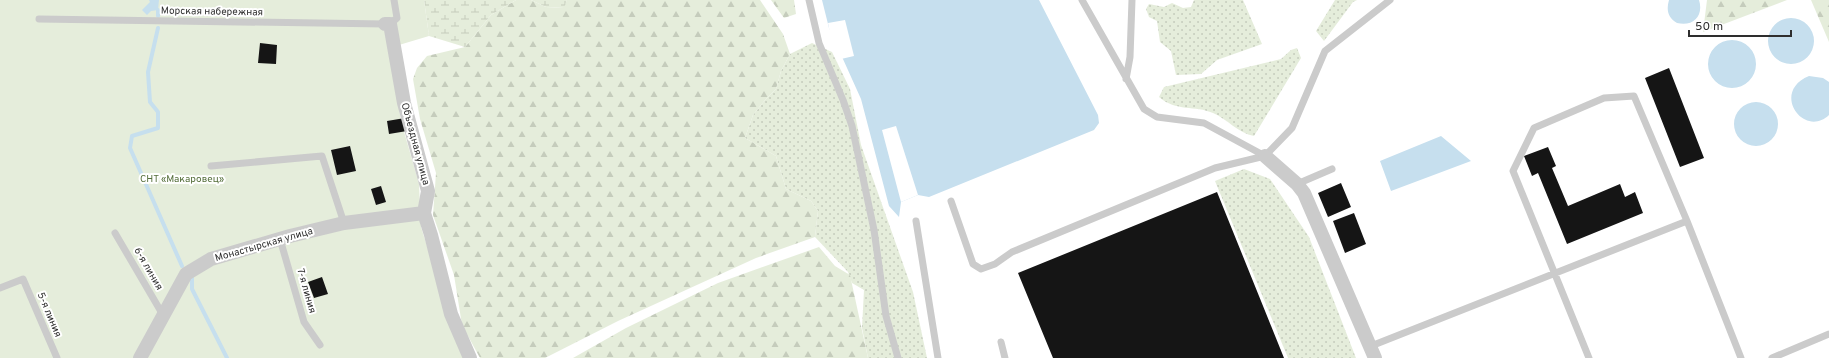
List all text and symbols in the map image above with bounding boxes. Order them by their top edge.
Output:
street label: Морская набережная [161,5,263,19]
scale bar [1689,12,1791,38]
text: 50 m [1695,19,1723,35]
street label: Объездная улица [398,101,432,187]
park label: СНТ «Макаровец» [140,173,224,186]
street label: Монастырская улица [214,225,314,265]
street label: 6-я линия [131,245,165,293]
street label: 7-я линия [293,267,319,315]
street label: 5-я линия [34,291,64,339]

